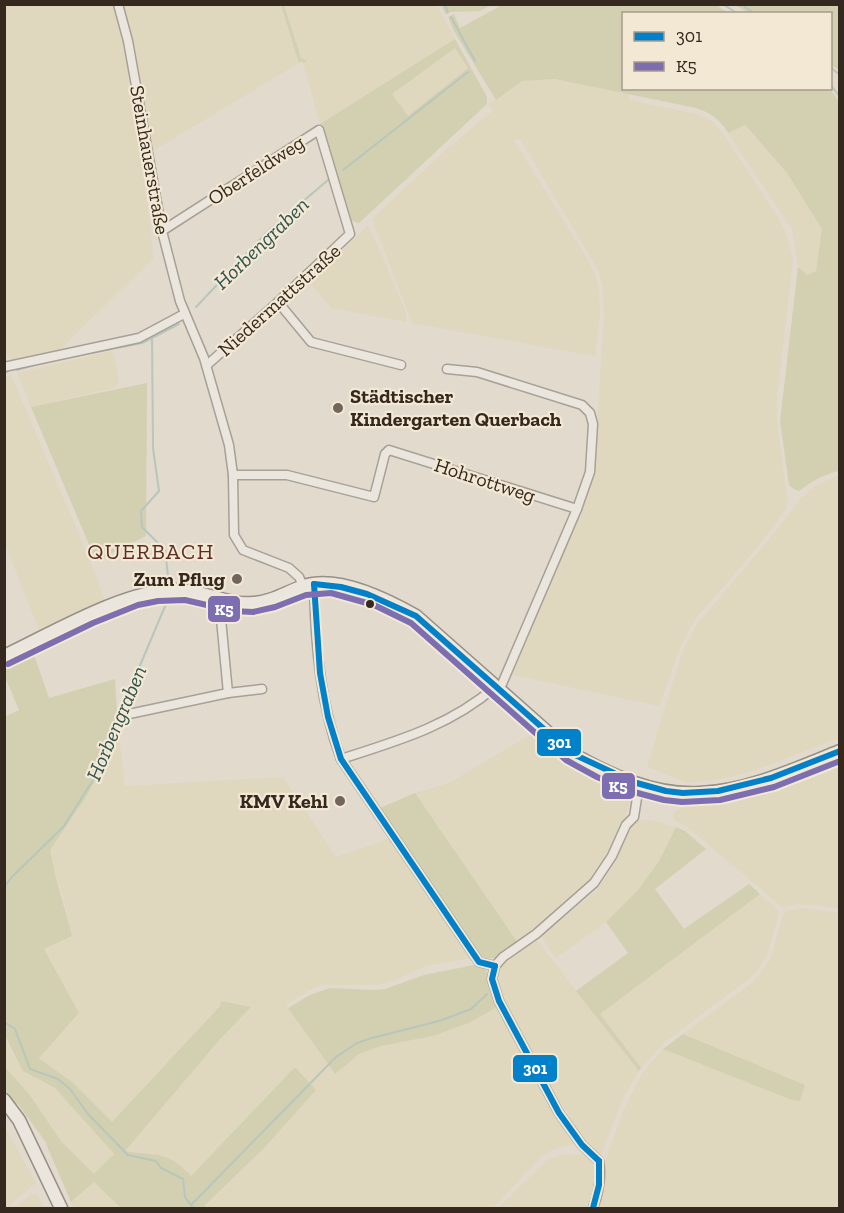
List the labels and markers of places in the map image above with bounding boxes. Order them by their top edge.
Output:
place label: Städtischer Kindergarten Querbach [350,384,562,431]
marker: Städtischer Kindergarten Querbach [331,401,345,415]
place label: Zum Pflug [134,567,226,591]
marker: Zum Pflug [230,572,244,586]
unlabelled marker [364,598,376,610]
place label: KMV Kehl [239,789,328,813]
marker: KMV Kehl [333,794,347,808]

